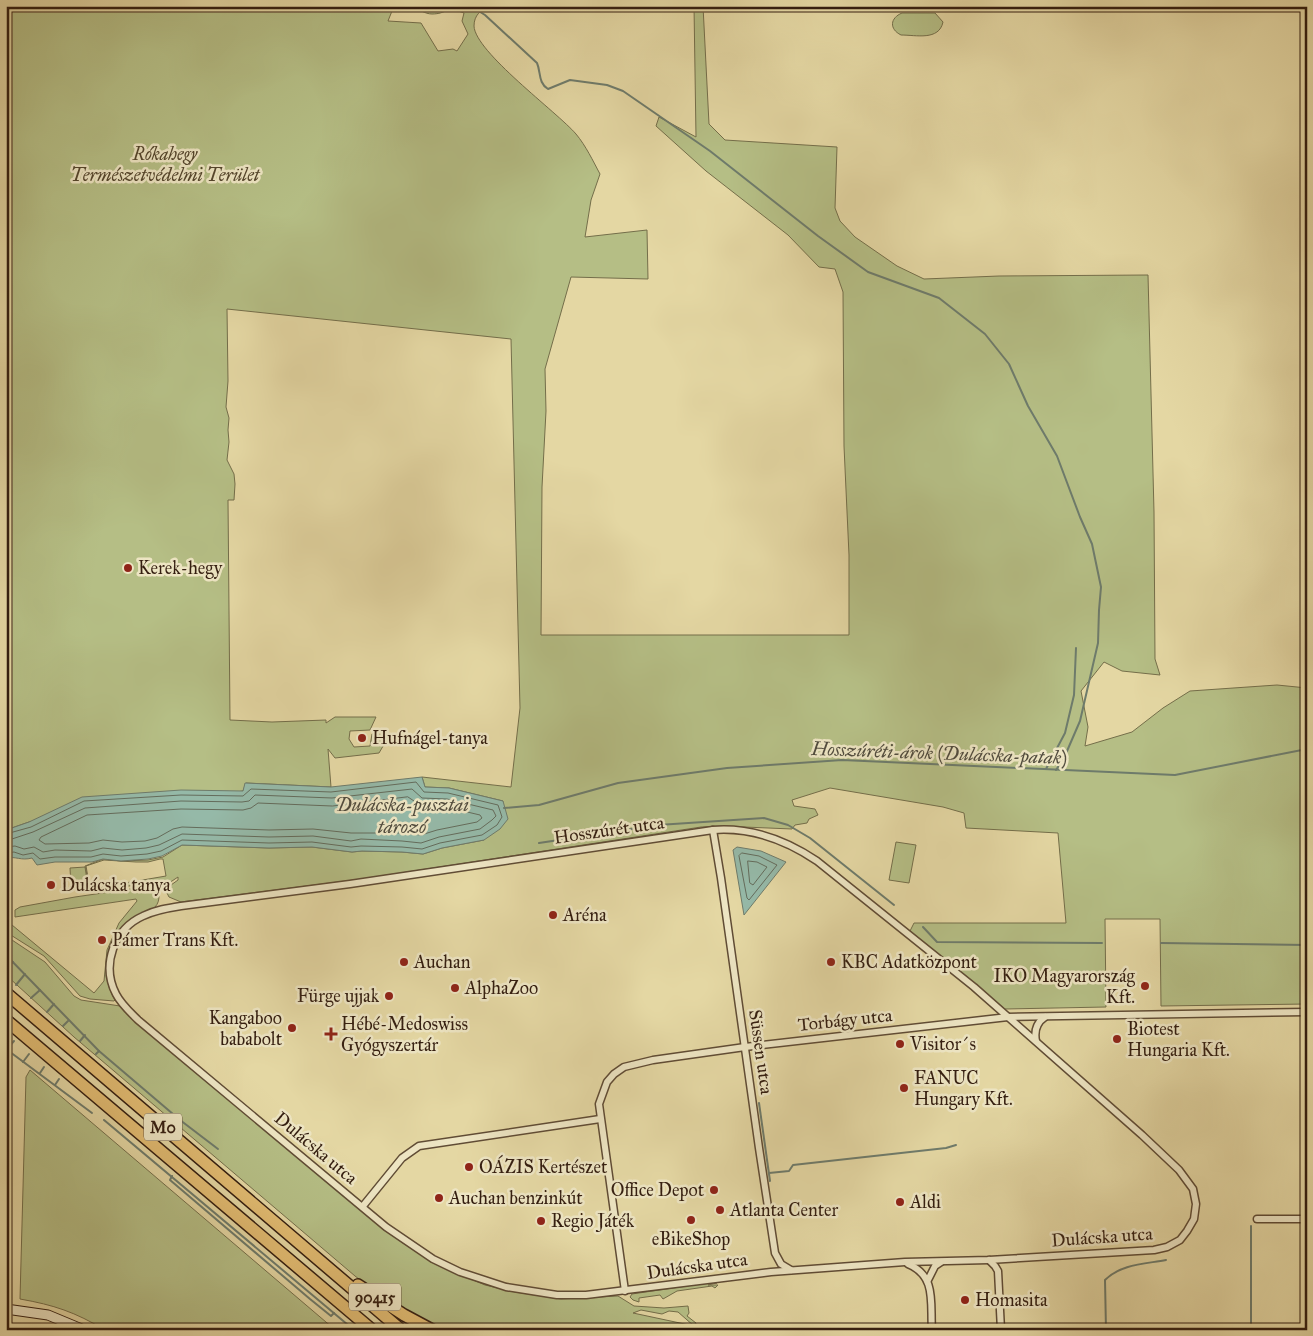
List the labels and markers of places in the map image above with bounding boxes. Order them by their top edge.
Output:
place label: Kerek-hegy [138,557,223,580]
marker: Kerek-hegy [122,562,134,574]
place label: Hufnágel-tanya [372,727,488,750]
marker: Hufnágel-tanya [356,732,368,744]
place label: Dulácska tanya [61,874,171,896]
marker: Dulácska tanya [45,879,57,891]
place label: Aréna [562,904,607,926]
marker: Aréna [547,909,559,921]
place label: Pámer Trans Kft. [112,929,238,951]
marker: Pámer Trans Kft. [96,934,108,946]
place label: Auchan [413,951,471,973]
place label: KBC Adatközpont [841,951,977,973]
marker: Auchan [398,956,410,968]
marker: KBC Adatközpont [825,956,837,968]
place label: IKO Magyarország Kft. [994,965,1136,1008]
place label: AlphaZoo [464,977,538,999]
marker: IKO Magyarország Kft. [1139,980,1151,992]
marker: AlphaZoo [449,982,461,994]
place label: Fürge ujjak [297,985,380,1008]
marker: Fürge ujjak [383,990,395,1002]
place label: Kangaboo bababolt [209,1007,283,1050]
place label: Hébé-Medoswiss Gyógyszertár [341,1013,468,1057]
place label: Biotest Hungaria Kft. [1127,1018,1230,1062]
marker: Kangaboo bababolt [286,1022,298,1034]
marker: Hébé-Medoswiss Gyógyszertár [325,1028,337,1040]
place label: Visitor´s [909,1033,976,1055]
marker: Biotest Hungaria Kft. [1111,1033,1123,1045]
marker: Visitor´s [894,1038,906,1050]
place label: FANUC Hungary Kft. [914,1067,1013,1111]
marker: FANUC Hungary Kft. [898,1082,910,1094]
place label: OÁZIS Kertészet [479,1154,608,1178]
marker: OÁZIS Kertészet [463,1161,475,1173]
place label: Office Depot [611,1179,705,1201]
marker: Office Depot [708,1184,720,1196]
place label: Auchan benzinkút [448,1187,583,1209]
place label: Aldi [909,1191,941,1213]
marker: Auchan benzinkút [433,1192,445,1204]
marker: Aldi [894,1196,906,1208]
place label: Atlanta Center [729,1199,839,1221]
marker: Atlanta Center [714,1204,726,1216]
place label: Regio Játék [551,1210,635,1233]
marker: eBikeShop [685,1214,697,1226]
marker: Regio Játék [535,1215,547,1227]
place label: eBikeShop [652,1228,730,1250]
place label: Homasita [975,1289,1048,1311]
marker: Homasita [959,1294,971,1306]

